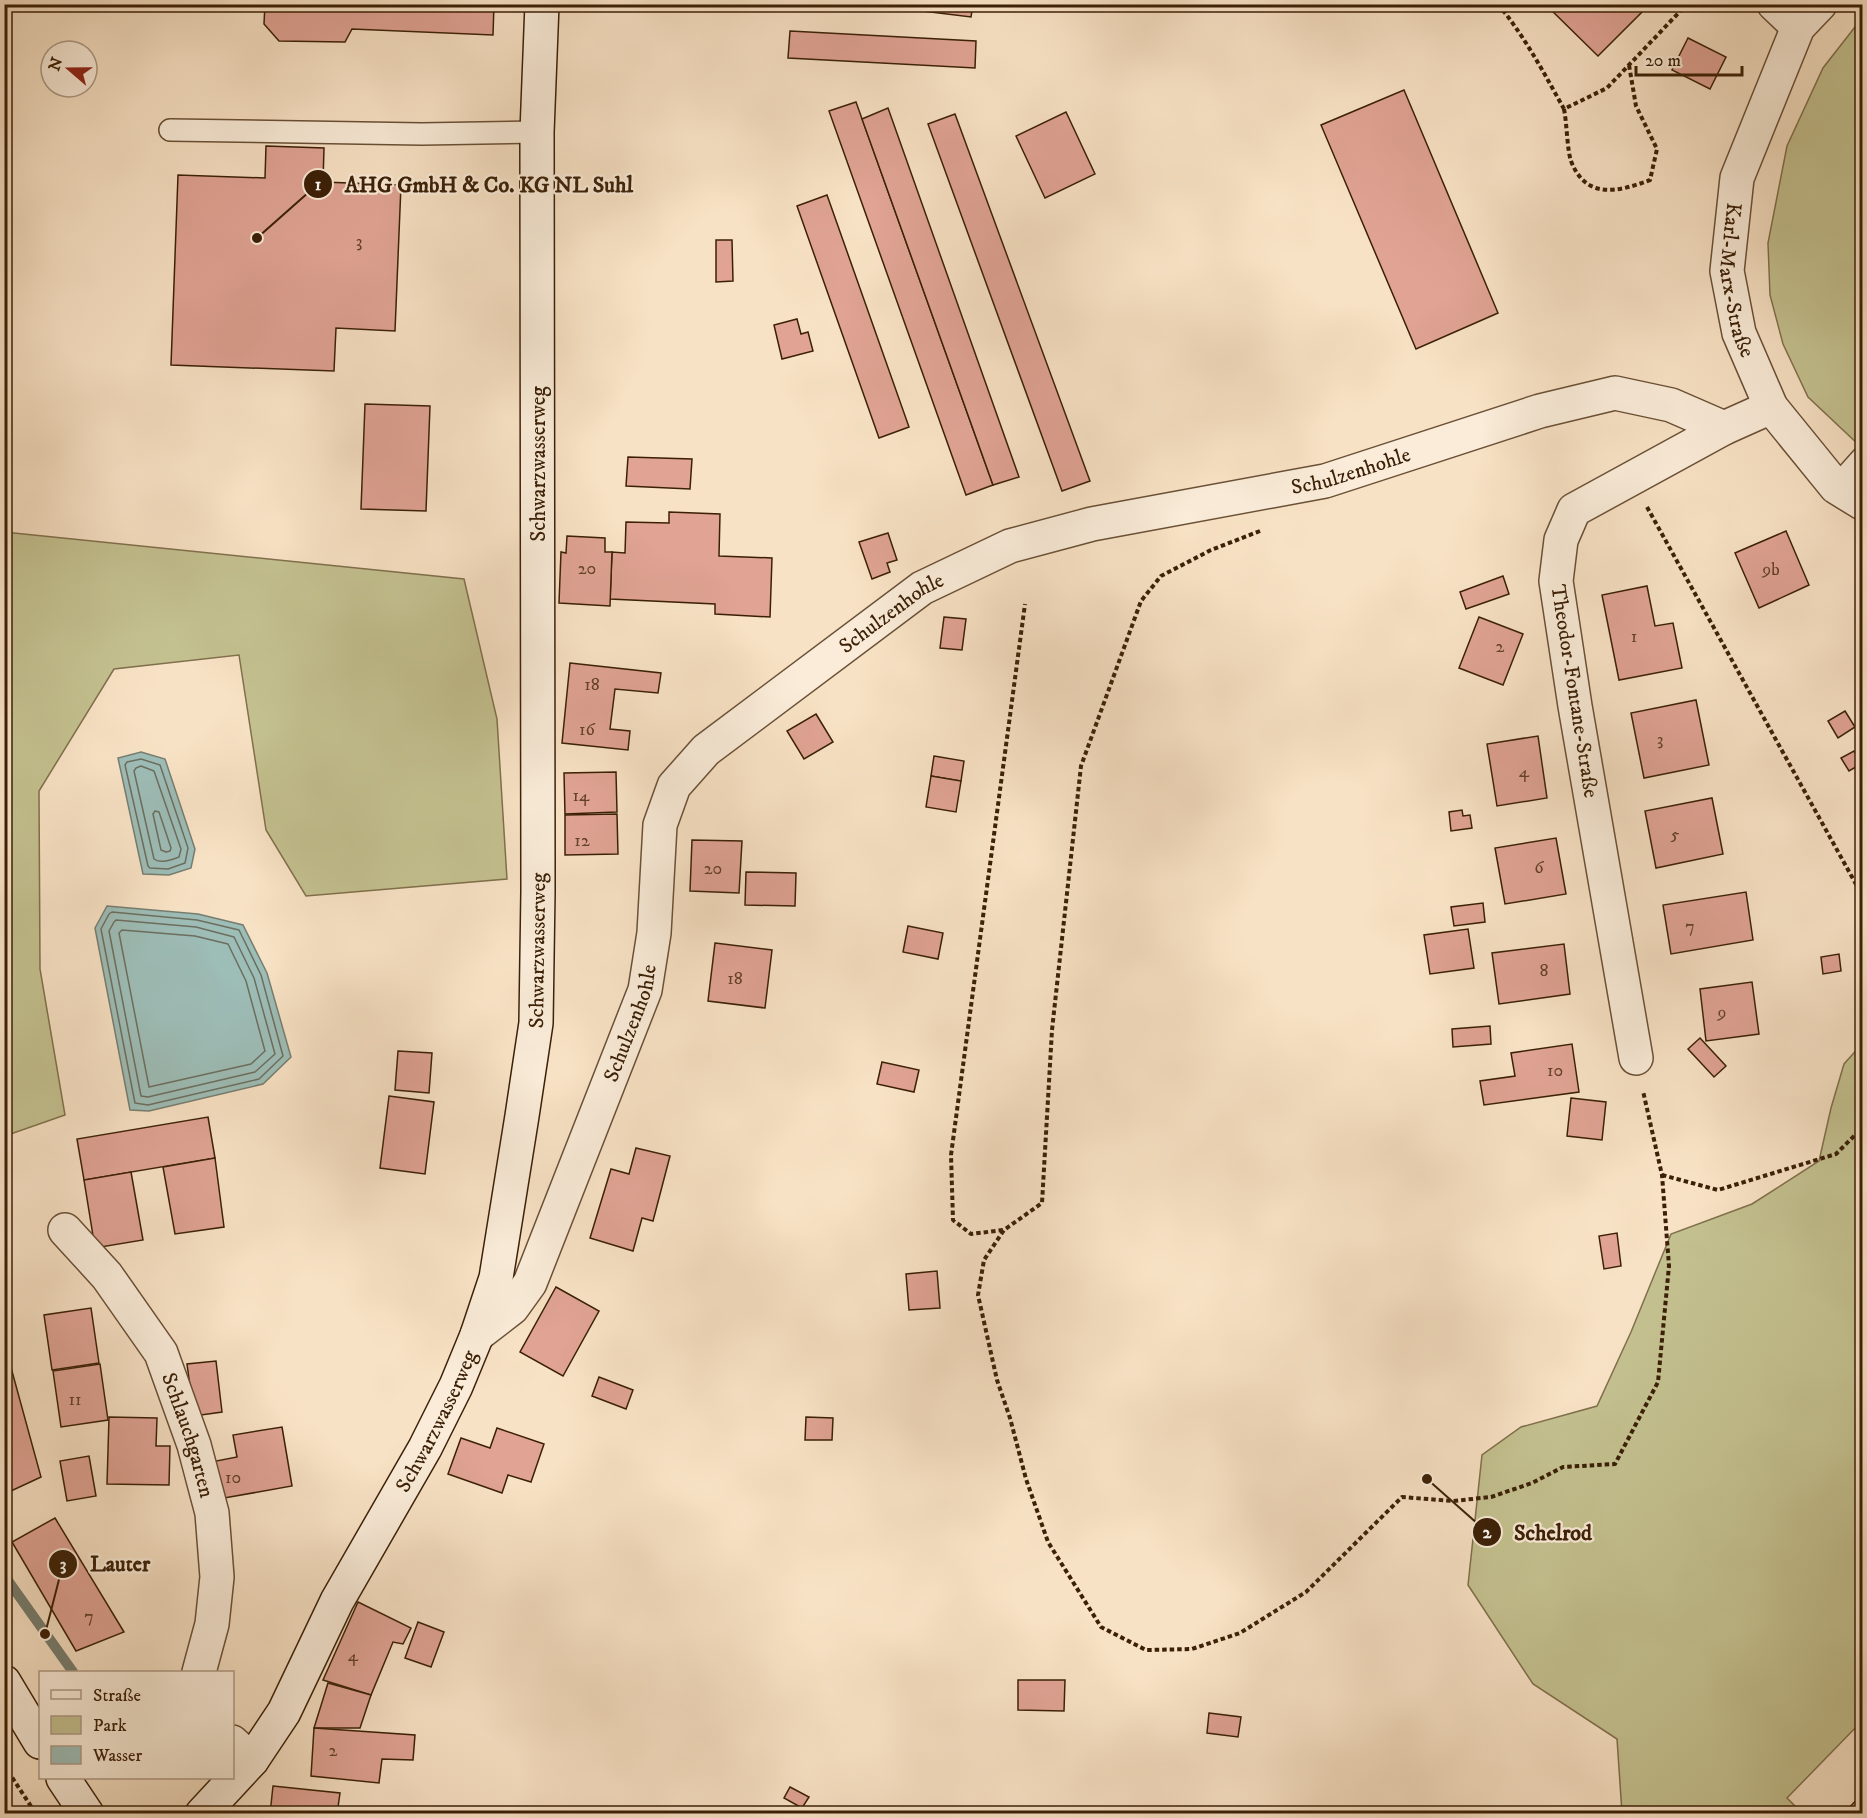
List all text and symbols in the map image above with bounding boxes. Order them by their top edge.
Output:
north arrow [39,39,99,99]
scale bar [1636,39,1742,77]
text: 20 m [1645,50,1681,72]
text: N [44,55,67,74]
callout: AHG GmbH & Co. KG NL Suhl [303,164,645,204]
text: AHG GmbH & Co. KG NL Suhl [344,172,634,199]
text: 1 [315,174,322,196]
street label: Karl-Marx-Straße [1713,201,1760,362]
house number: 3 [356,231,362,253]
street label: Schwarzwasserweg [526,385,552,542]
street label: Schulzenhohle [1289,442,1414,501]
house number: 20 [578,558,596,580]
house number: 9b [1761,559,1780,581]
street label: Schulzenhohle [834,567,948,660]
street label: Theodor-Fontane-Straße [1544,583,1604,800]
house number: 1 [1631,626,1637,648]
house number: 2 [1496,636,1505,658]
house number: 18 [584,674,600,696]
house number: 16 [579,719,596,741]
house number: 3 [1657,729,1663,751]
house number: 4 [1519,761,1530,783]
house number: 14 [573,785,590,807]
house number: 5 [1671,824,1680,846]
house number: 12 [574,830,590,852]
house number: 6 [1534,857,1544,879]
house number: 20 [704,858,722,880]
street label: Schwarzwasserweg [524,872,552,1028]
house number: 7 [1685,916,1695,938]
house number: 8 [1539,960,1549,982]
street label: Schulzenhohle [598,962,663,1086]
house number: 18 [727,968,743,990]
house number: 9 [1717,1002,1726,1024]
house number: 10 [1547,1060,1563,1082]
street label: Schwarzwasserweg [390,1346,484,1497]
street label: Schlauchgarten [155,1369,219,1501]
house number: 11 [68,1389,82,1411]
house number: 10 [225,1467,241,1489]
callout: Schelrod [1472,1512,1604,1552]
text: Schelrod [1514,1520,1593,1547]
text: 2 [1483,1522,1493,1544]
callout: Lauter [48,1544,162,1584]
text: Lauter [90,1551,151,1578]
text: 3 [60,1554,67,1576]
house number: 7 [84,1606,94,1628]
house number: 4 [348,1645,359,1667]
legend [39,1671,234,1779]
text: Straße [93,1685,141,1707]
text: Park [93,1715,127,1737]
house number: 2 [329,1740,338,1762]
text: Wasser [92,1745,143,1767]

